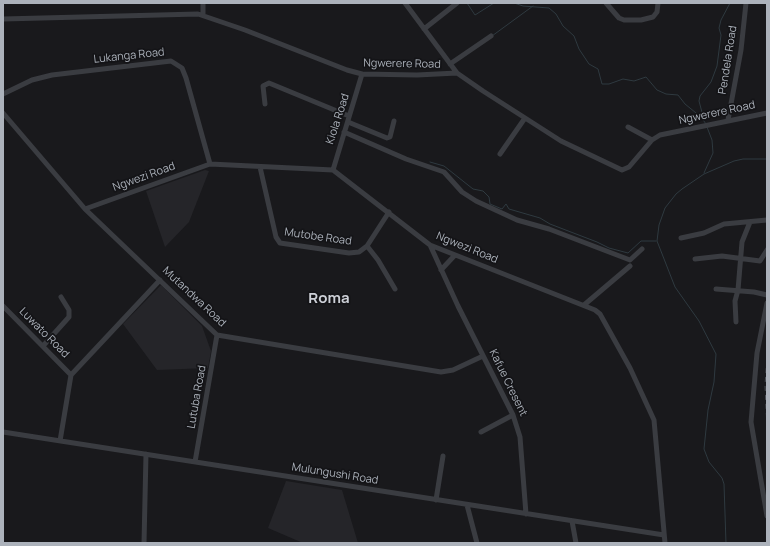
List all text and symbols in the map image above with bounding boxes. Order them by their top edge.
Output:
street label: Pendela Road [716,25,740,95]
street label: Lukanga Road [93,46,165,66]
street label: Ngwerere Road [363,57,441,71]
street label: Kiola Road [324,92,352,146]
street label: Ngwerere Road [678,98,756,128]
street label: Ngwezi Road [111,160,177,194]
street label: Mutobe Road [284,226,352,248]
street label: Ngwezi Road [434,230,500,266]
street label: Mutandwa Road [160,264,228,330]
district label: Roma [308,290,350,308]
street label: Luwato Road [16,305,72,361]
street label: Kafue Cresent [486,347,530,419]
street label: Lutuba Road [185,364,209,430]
street label: Mulungushi Road [291,461,379,487]

